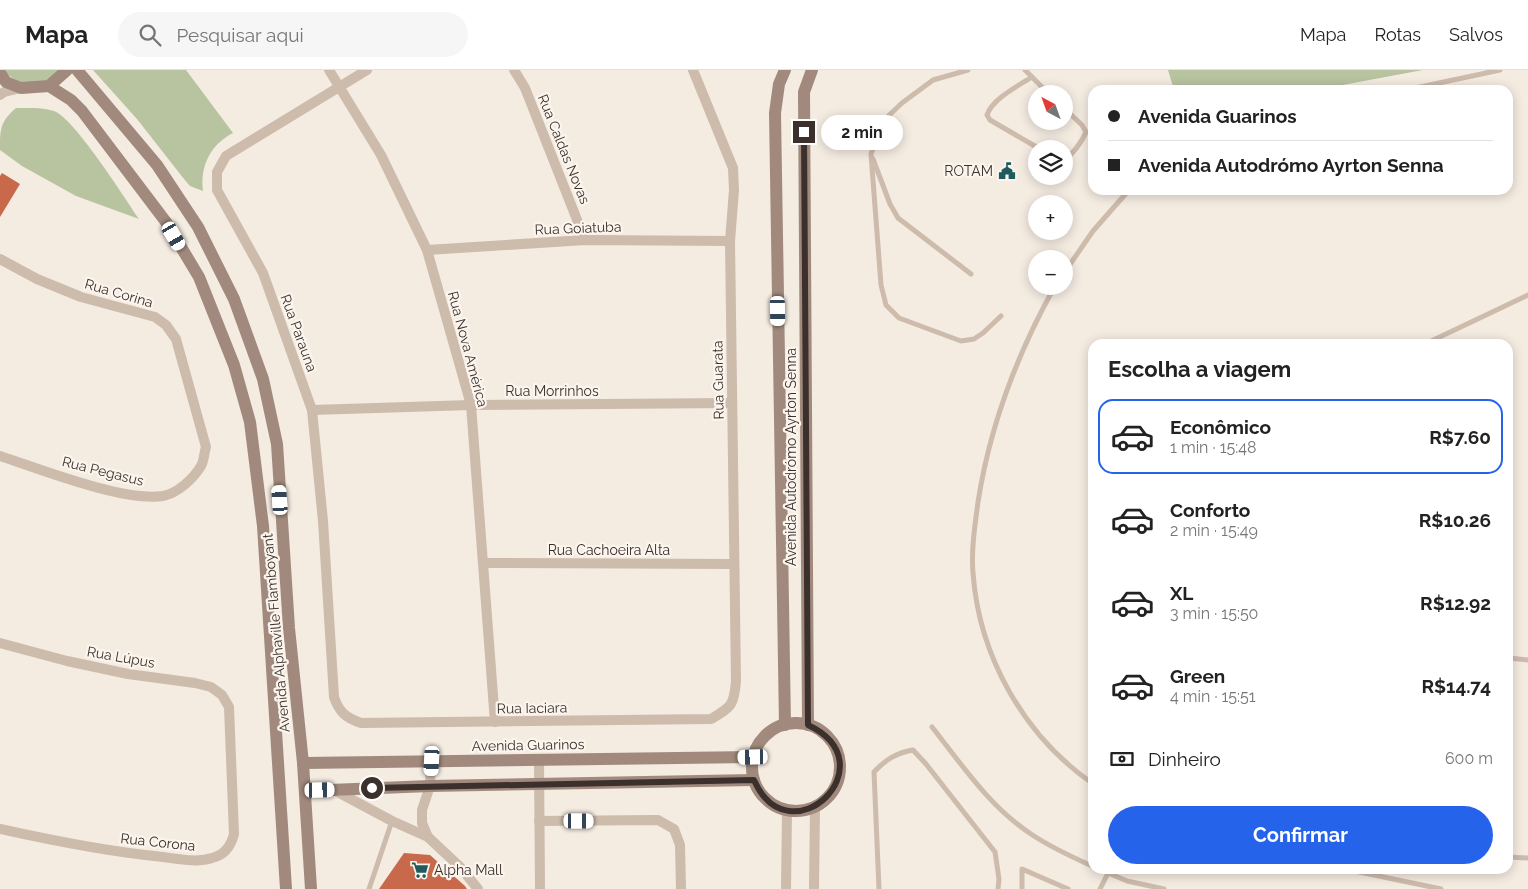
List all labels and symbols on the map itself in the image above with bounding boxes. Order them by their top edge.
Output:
north arrow [1028,85,1072,130]
street label: Rua Caldas Novas [535,92,593,206]
callout: 2 min [822,114,904,150]
route end [793,121,815,143]
public building icon: ROTAM [997,161,1017,181]
place label: ROTAM [944,163,993,179]
street label: Rua Goiatuba [534,218,622,238]
car [160,219,187,253]
street label: Rua Corina [83,276,155,310]
street label: Rua Nova América [445,289,491,409]
street label: Rua Parauna [278,292,320,374]
car [770,296,785,326]
street label: Rua Guarata [709,340,727,420]
street label: Avenida Autodrómo Ayrton Senna [783,348,799,566]
street label: Rua Morrinhos [505,383,599,399]
street label: Rua Pegasus [61,453,146,489]
car [271,485,288,515]
street label: Avenida Alphaville Flamboyant [259,533,293,733]
street label: Rua Cachoeira Alta [548,542,670,558]
street label: Rua Lúpus [86,643,156,671]
street label: Rua Iaciara [497,699,567,717]
street label: Avenida Guarinos [471,736,585,754]
car [423,746,440,776]
car [737,749,768,765]
route start [361,777,383,799]
car [304,782,335,798]
car [564,814,594,829]
street label: Rua Corona [120,830,196,854]
supermarket icon: Alpha Mall [410,860,430,880]
place label: Alpha Mall [434,862,503,878]

